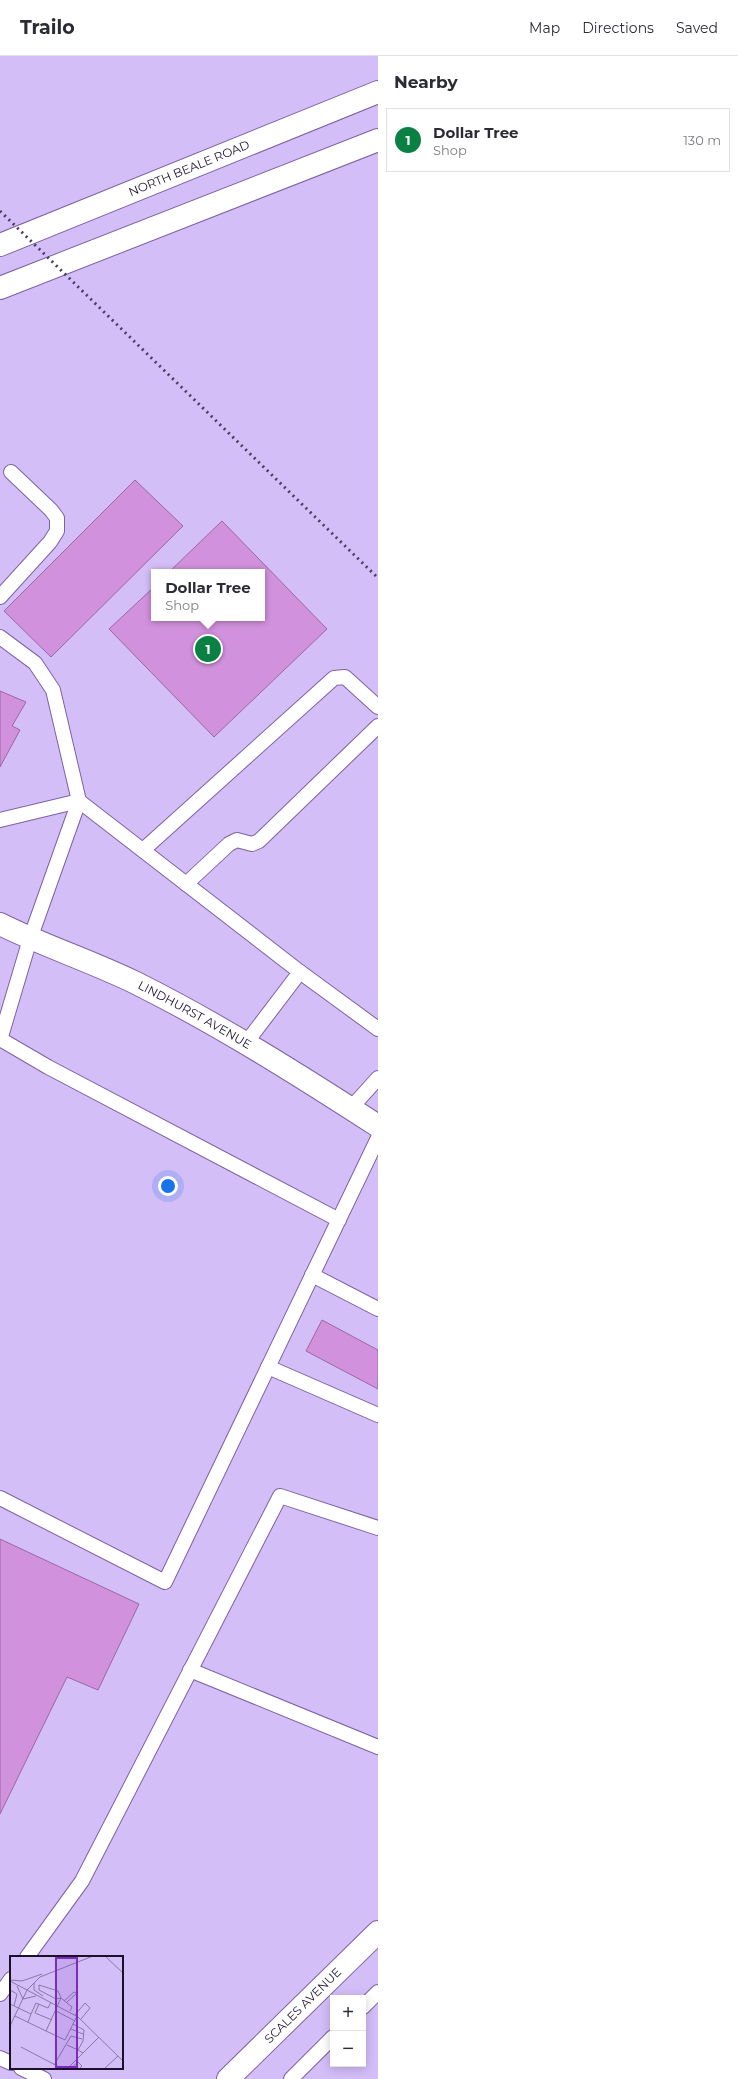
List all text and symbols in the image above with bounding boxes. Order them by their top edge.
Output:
text: Trailo [20,16,75,39]
text: Map [529,19,560,37]
text: Directions [582,19,654,37]
text: Saved [676,19,718,37]
text: Nearby [394,72,458,92]
text: Dollar Tree [433,123,519,142]
text: 1 [405,132,411,148]
text: 130 m [683,132,721,148]
street label: NORTH BEALE ROAD [126,137,252,199]
text: Shop [433,142,467,158]
popup [151,569,265,621]
text: Dollar Tree [165,578,251,597]
text: Shop [165,597,199,613]
pin: 1 [195,634,221,664]
street label: LINDHURST AVENUE [136,977,254,1052]
your location [158,1176,178,1196]
inset map [10,1956,123,2069]
street label: SCALES AVENUE [261,1964,344,2046]
map controls [330,1995,366,2067]
button: + [330,1995,366,2031]
button: − [330,2031,366,2067]

